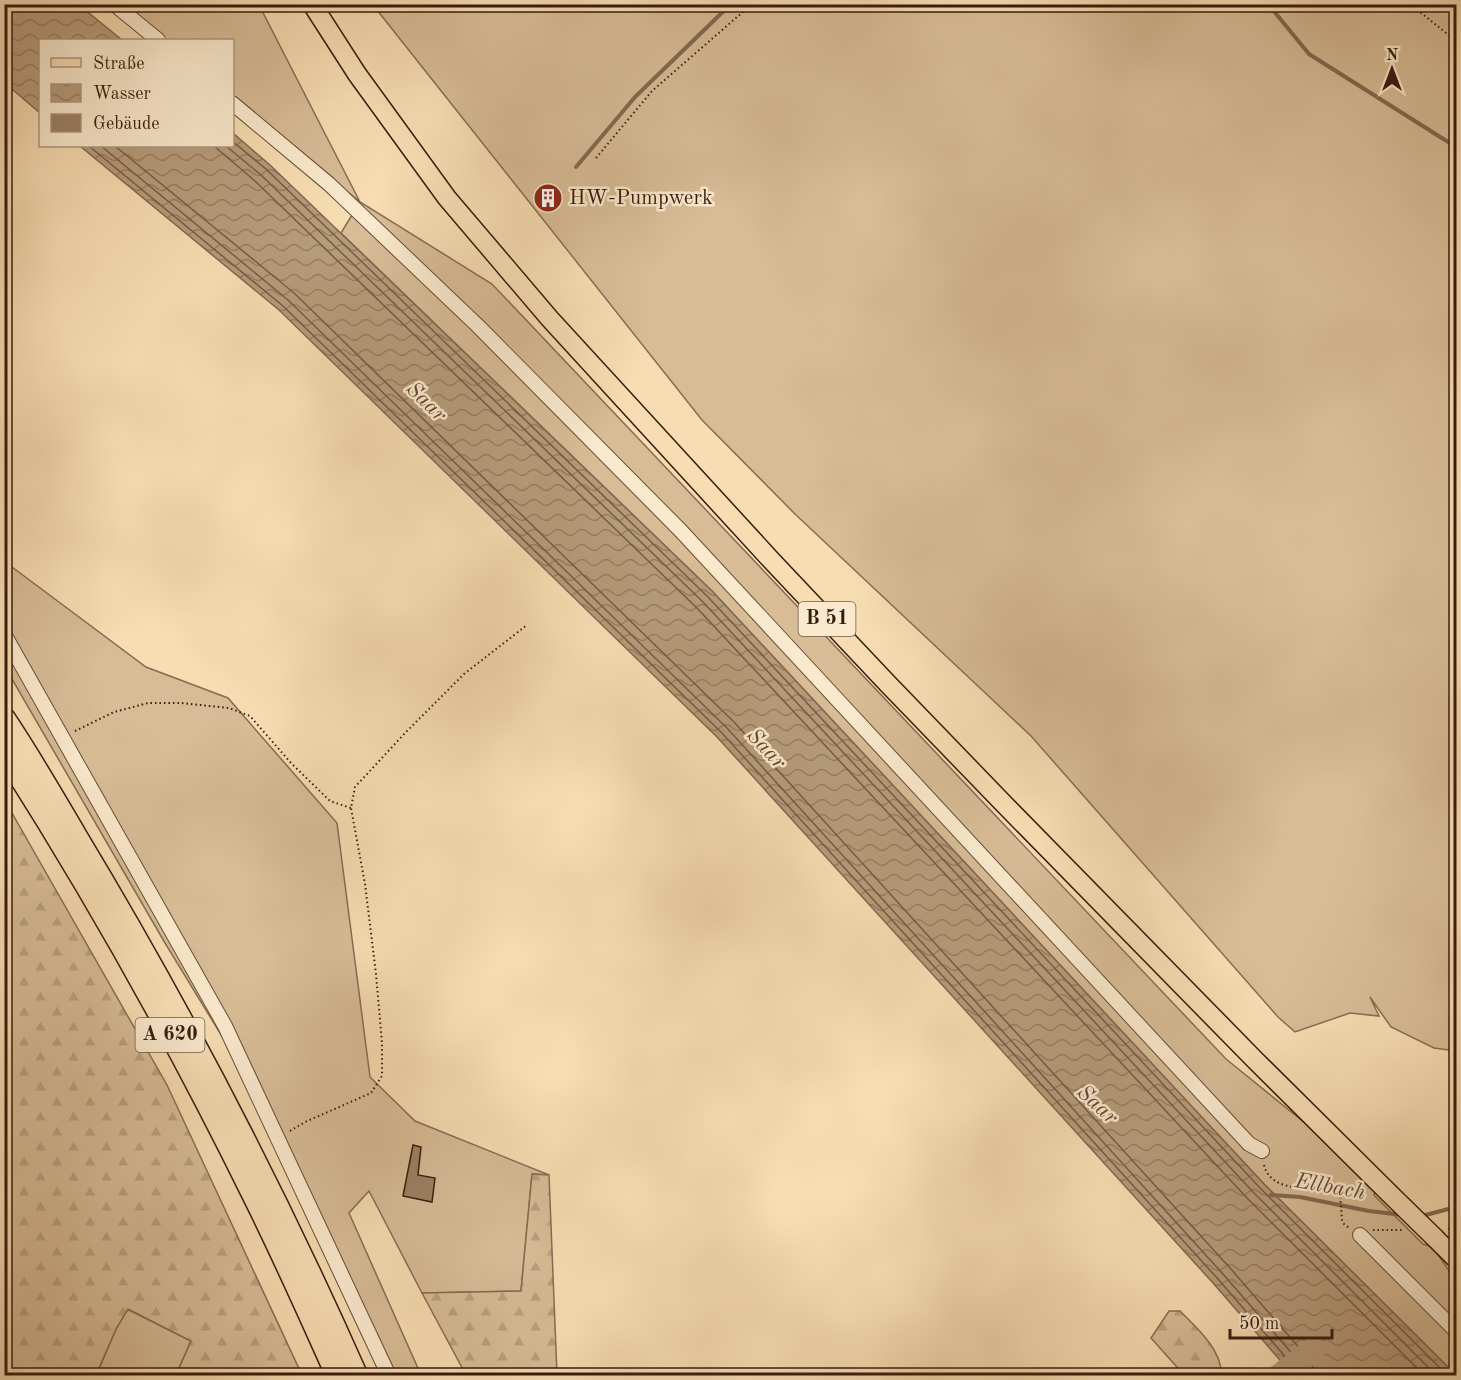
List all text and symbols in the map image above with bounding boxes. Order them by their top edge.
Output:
legend [39,39,234,147]
north arrow [1362,39,1422,99]
text: N [1386,48,1399,64]
text: Straße [93,55,144,73]
text: Wasser [93,85,152,103]
text: Gebäude [93,115,160,133]
building icon: HW-Pumpwerk [532,182,564,214]
place label: HW-Pumpwerk [569,188,713,209]
water label: Saar [402,378,451,427]
road number: B 51 [798,602,856,636]
water label: Saar [742,724,790,774]
road number: A 620 [136,1018,204,1052]
water label: Saar [1072,1081,1122,1129]
water label: Ellbach [1292,1170,1367,1204]
scale bar [1230,1302,1332,1340]
text: 50 m [1239,1315,1279,1333]

